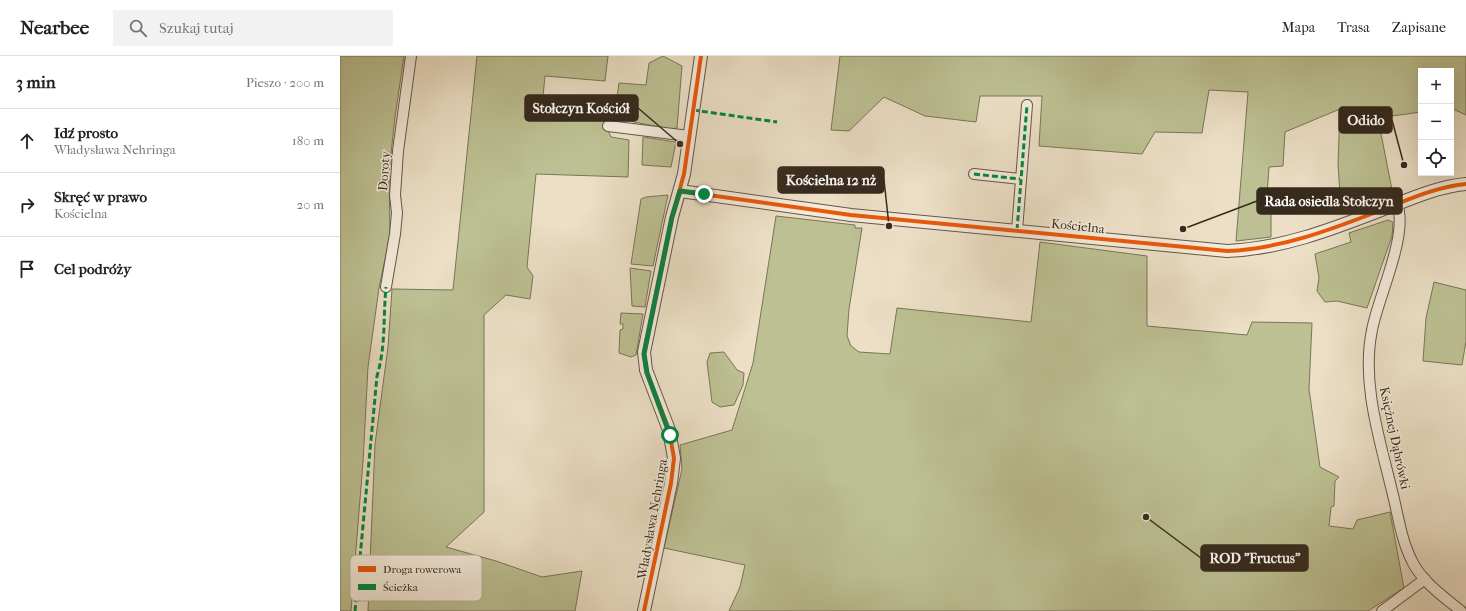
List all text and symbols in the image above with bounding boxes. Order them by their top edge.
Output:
search box [113,10,393,46]
text: Nearbee [20,17,89,39]
icon: search [127,17,149,39]
text: Szukaj tutaj [159,19,234,37]
text: Mapa [1282,19,1315,36]
text: Trasa [1337,19,1370,36]
text: Zapisane [1392,19,1446,36]
map controls [1418,68,1454,176]
button: + [1418,68,1454,104]
text: 3 min [16,72,56,92]
text: Pieszo · 200 m [246,75,324,90]
callout: Stołczyn Kościół [525,95,638,121]
text: Stołczyn Kościół [532,100,631,117]
button: − [1418,104,1454,140]
callout: Odido [1339,107,1392,133]
text: Odido [1347,112,1385,129]
text: Idź prosto [54,124,118,142]
icon: ahead [16,130,38,152]
text: 180 m [292,133,324,148]
button: locate [1418,140,1454,176]
text: Władysława Nehringa [54,142,176,157]
street label: Doroty [375,149,393,191]
callout: Kościelna 12 nż [778,167,884,193]
text: Kościelna 12 nż [786,172,877,189]
route end [695,185,713,203]
text: Skręć w prawo [54,188,147,206]
callout: Rada osiedla Stołczyn [1257,188,1402,214]
text: Rada osiedla Stołczyn [1264,193,1394,210]
icon: right [16,194,38,216]
text: 20 m [297,197,324,212]
text: Kościelna [54,206,108,221]
street label: Kościelna [1051,216,1106,236]
icon: arrive [16,258,38,280]
text: Cel podróży [54,260,131,278]
street label: Księżnej Dąbrówki [1377,385,1413,491]
route start [661,426,679,444]
street label: Władysława Nehringa [634,457,670,581]
callout: ROD "Fructus" [1201,545,1308,571]
text: ROD "Fructus" [1210,550,1301,567]
legend [350,555,482,601]
text: Droga rowerowa [383,563,462,576]
text: Ścieżka [383,581,419,594]

